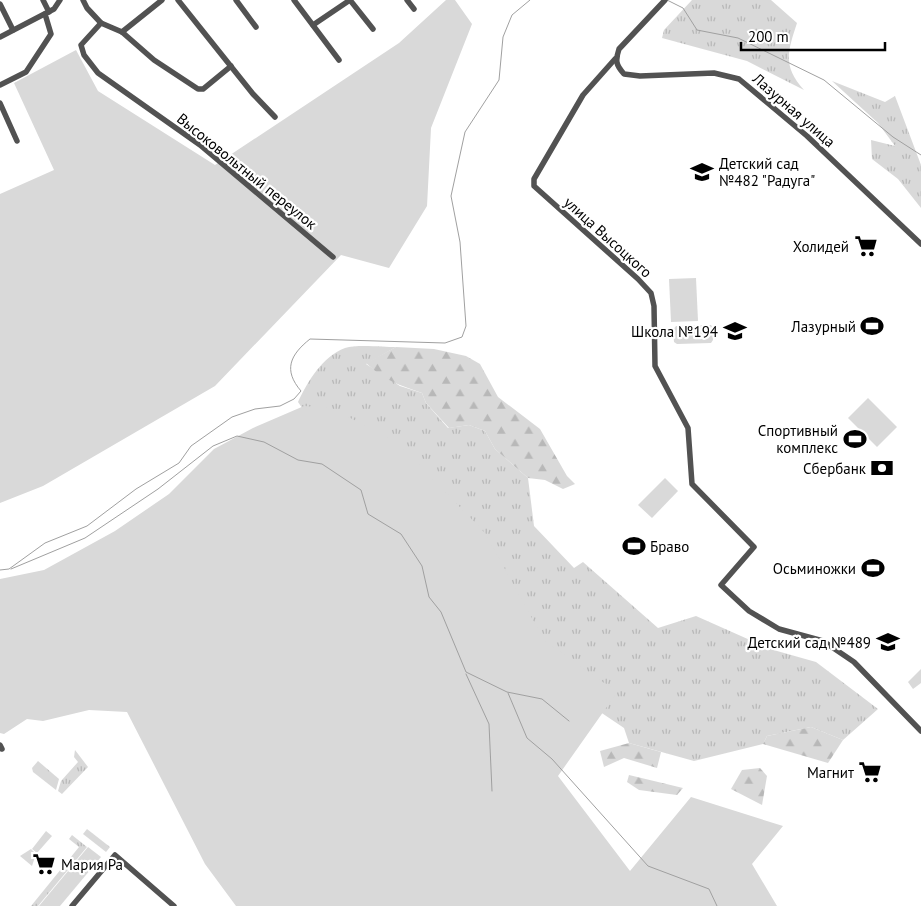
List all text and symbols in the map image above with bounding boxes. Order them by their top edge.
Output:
scale bar [741,20,885,52]
text: 200 m [748,27,789,46]
street label: Лазурная улица [748,68,839,151]
street label: Высоковольтный переулок [173,109,321,234]
place label: Детский сад №482 "Радуга" [719,154,815,190]
school or university icon: Детский сад №482 "Радуга" [689,159,715,185]
street label: улица Высоцкого [560,193,656,281]
supermarket icon: Холидей [853,233,879,259]
place label: Холидей [793,237,849,256]
sports icon: Лазурный [859,313,885,339]
place label: Лазурный [790,317,856,336]
school or university icon: Школа №194 [722,318,748,344]
place label: Школа №194 [631,322,718,341]
place label: Спортивный комплекс [758,421,838,457]
sports icon: Спортивный комплекс [842,426,868,452]
bank icon: Сбербанк [869,455,895,481]
place label: Сбербанк [803,459,867,478]
sports icon: Браво [621,533,647,559]
place label: Браво [650,537,689,556]
sports icon: Осьминожки [860,555,886,581]
place label: Осьминожки [773,559,856,578]
school or university icon: Детский сад №489 [875,629,901,655]
place label: Детский сад №489 [747,633,871,652]
supermarket icon: Магнит [857,759,883,785]
place label: Магнит [807,763,854,782]
supermarket icon: Мария Ра [31,851,57,877]
place label: Мария Ра [61,855,123,874]

